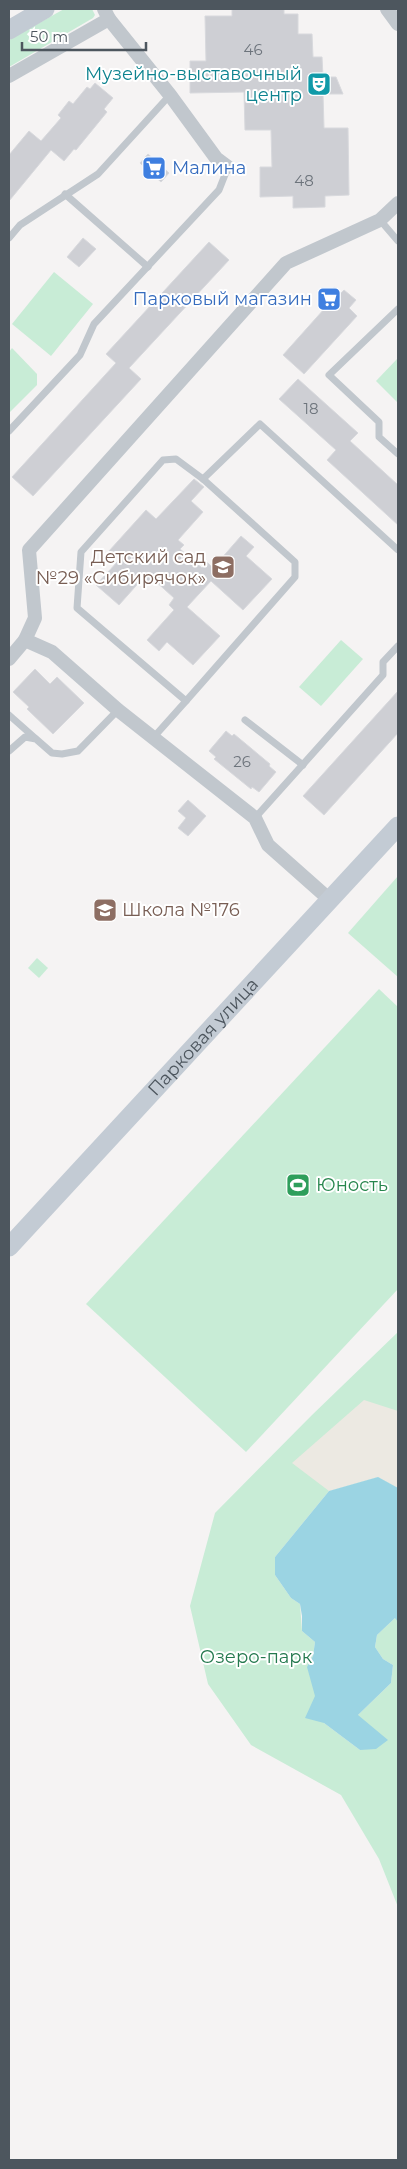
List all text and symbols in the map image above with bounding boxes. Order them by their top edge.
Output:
scale bar [22,20,146,52]
text: 50 m [30,27,68,46]
house number: 46 [243,40,263,59]
place label: Музейно-выставочный центр [85,63,302,106]
theatre icon: Музейно-выставочный центр [306,71,332,97]
supermarket icon: Малина [141,155,167,181]
place label: Малина [172,157,246,179]
house number: 48 [294,171,314,190]
supermarket icon: Парковый магазин [316,286,342,312]
place label: Парковый магазин [133,288,312,310]
house number: 18 [304,399,319,418]
place label: Детский сад №29 «Сибирячок» [36,546,206,589]
school or university icon: Детский сад №29 «Сибирячок» [210,554,236,580]
house number: 26 [233,752,251,771]
school or university icon: Школа №176 [92,897,118,923]
place label: Школа №176 [122,899,240,921]
street label: Парковая улица [143,973,263,1100]
sports icon: Юность [285,1172,311,1198]
place label: Юность [316,1174,388,1196]
park label: Озеро-парк [200,1646,313,1668]

